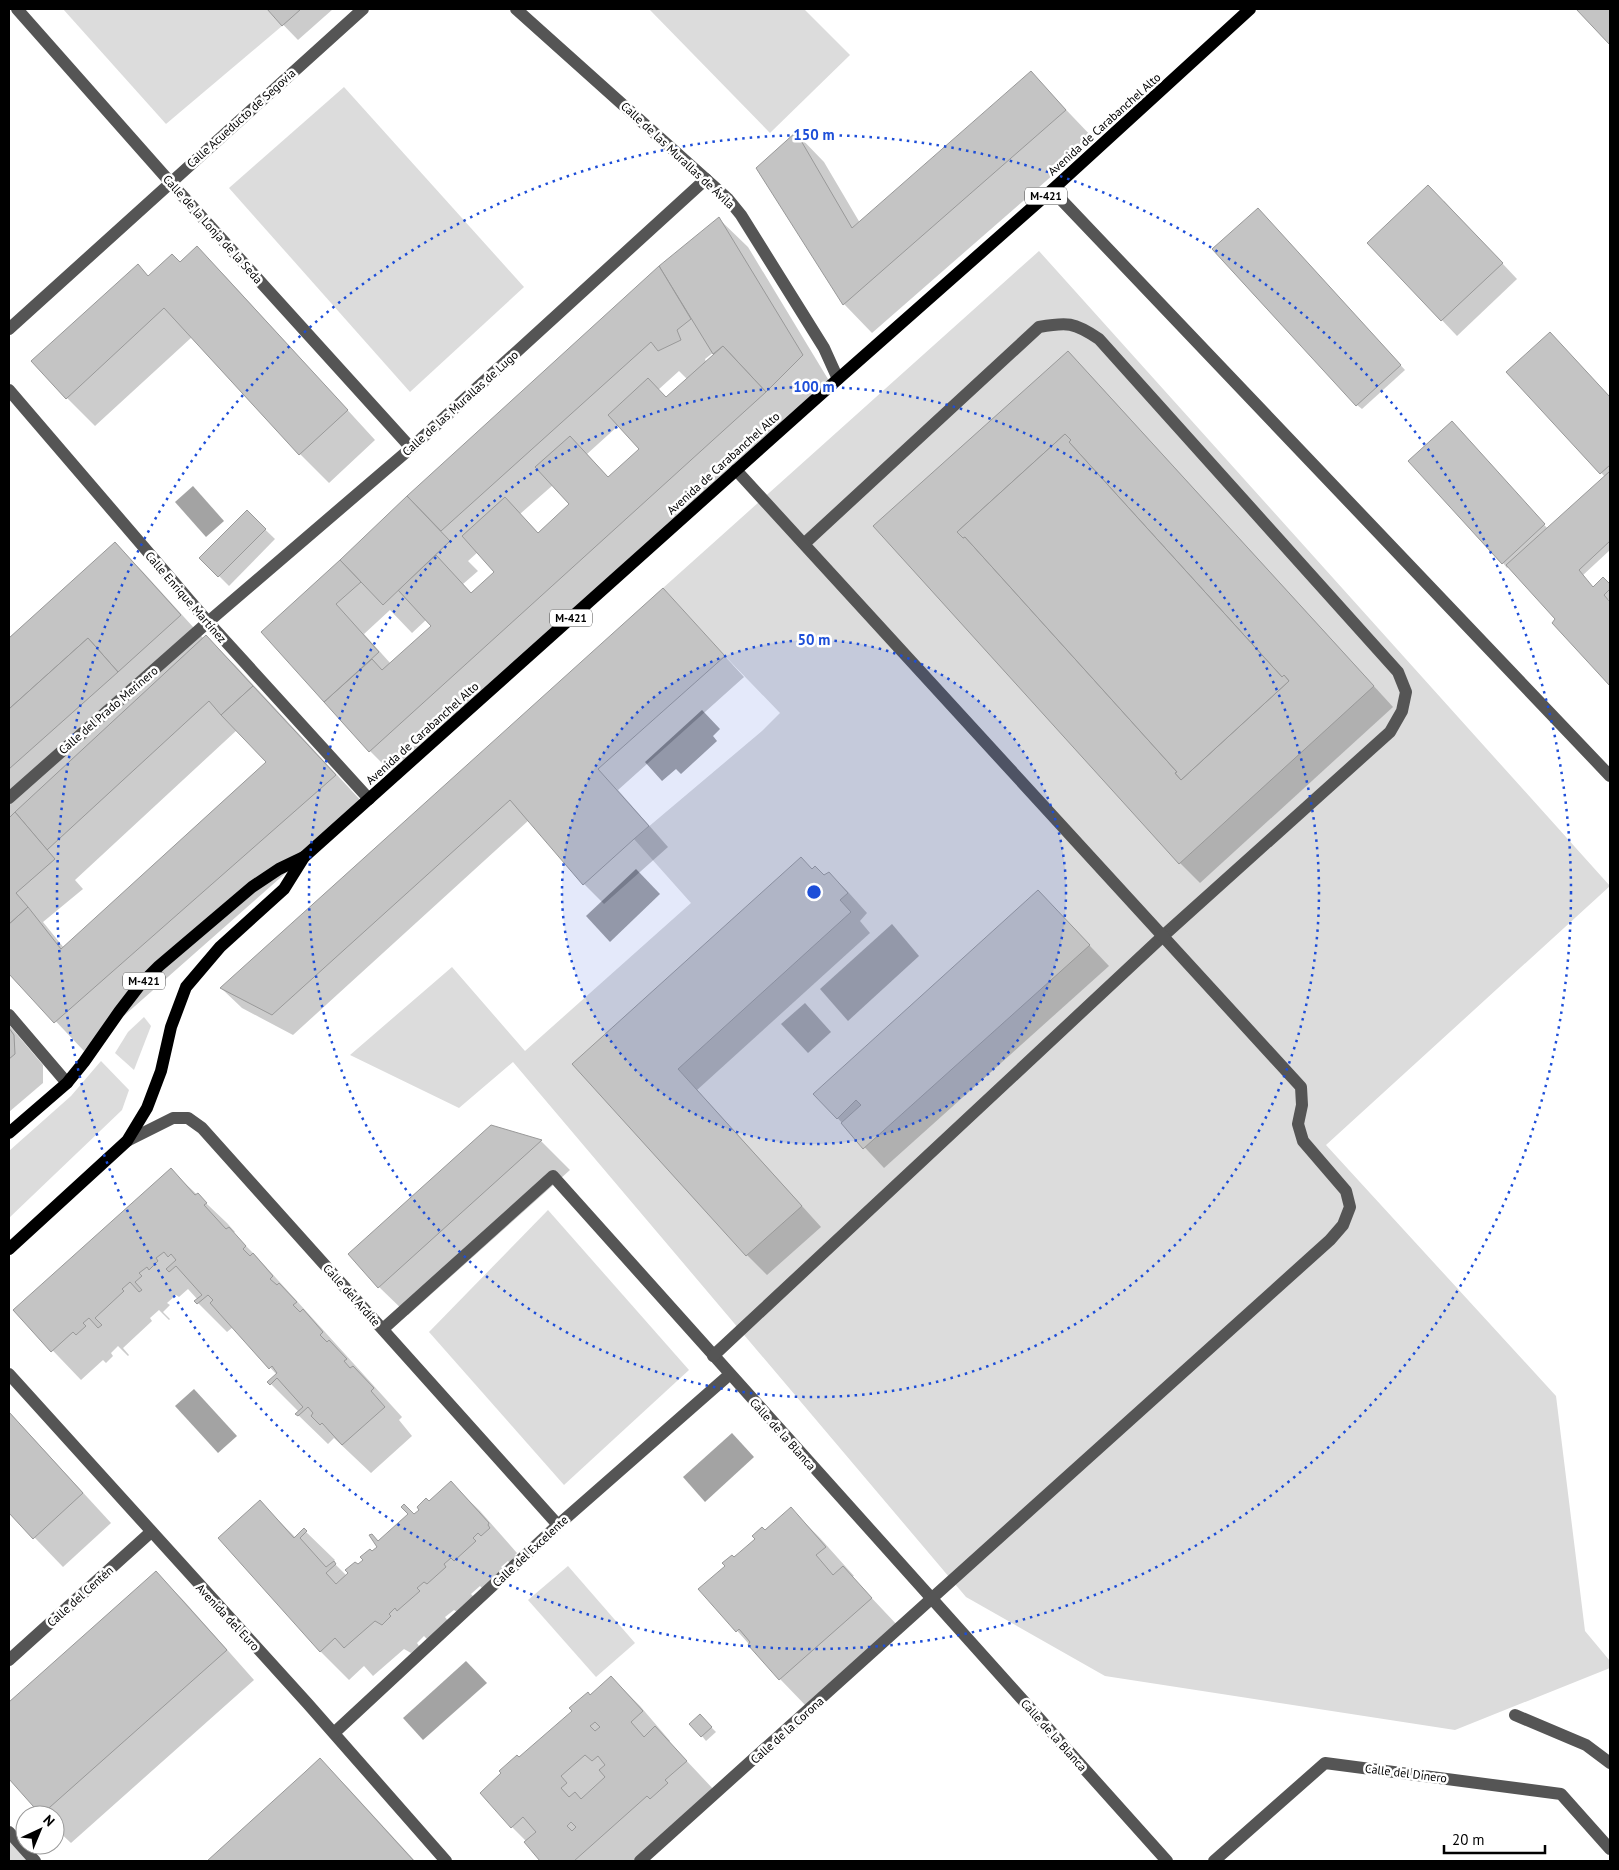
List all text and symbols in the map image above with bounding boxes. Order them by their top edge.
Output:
street label: Calle Acueducto de Segovia [184,65,298,171]
street label: Avenida de Carabanchel Alto [1045,69,1163,179]
street label: Calle de las Murallas de Ávila [618,98,738,212]
text: 150 m [793,125,835,144]
street label: Calle de la Lonja de la Seda [160,171,266,287]
road number: M-421 [1025,188,1067,205]
street label: Calle de las Murallas de Lugo [399,347,521,459]
text: 100 m [793,377,835,396]
street label: Avenida de Carabanchel Alto [664,408,782,518]
street label: Calle Enrique Martínez [142,548,230,646]
road number: M-421 [550,610,592,626]
text: 50 m [798,630,830,649]
street label: Calle del Prado Merinero [55,663,161,757]
street label: Avenida de Carabanchel Alto [363,678,481,788]
centre of rings [805,883,823,901]
road number: M-421 [123,972,165,989]
street label: Calle del Ardite [320,1261,384,1329]
street label: Calle de la Blanca [747,1395,819,1473]
street label: Calle del Excelente [489,1512,571,1590]
street label: Calle del Centén [44,1562,116,1630]
street label: Avenida del Euro [193,1580,263,1654]
street label: Calle de la Corona [747,1693,827,1767]
street label: Calle de la Blanca [1018,1696,1090,1774]
street label: Calle del Dinero [1364,1761,1448,1785]
north arrow [15,1805,65,1855]
text: N [39,1811,59,1830]
scale bar [1444,1822,1545,1854]
text: 20 m [1452,1830,1485,1849]

